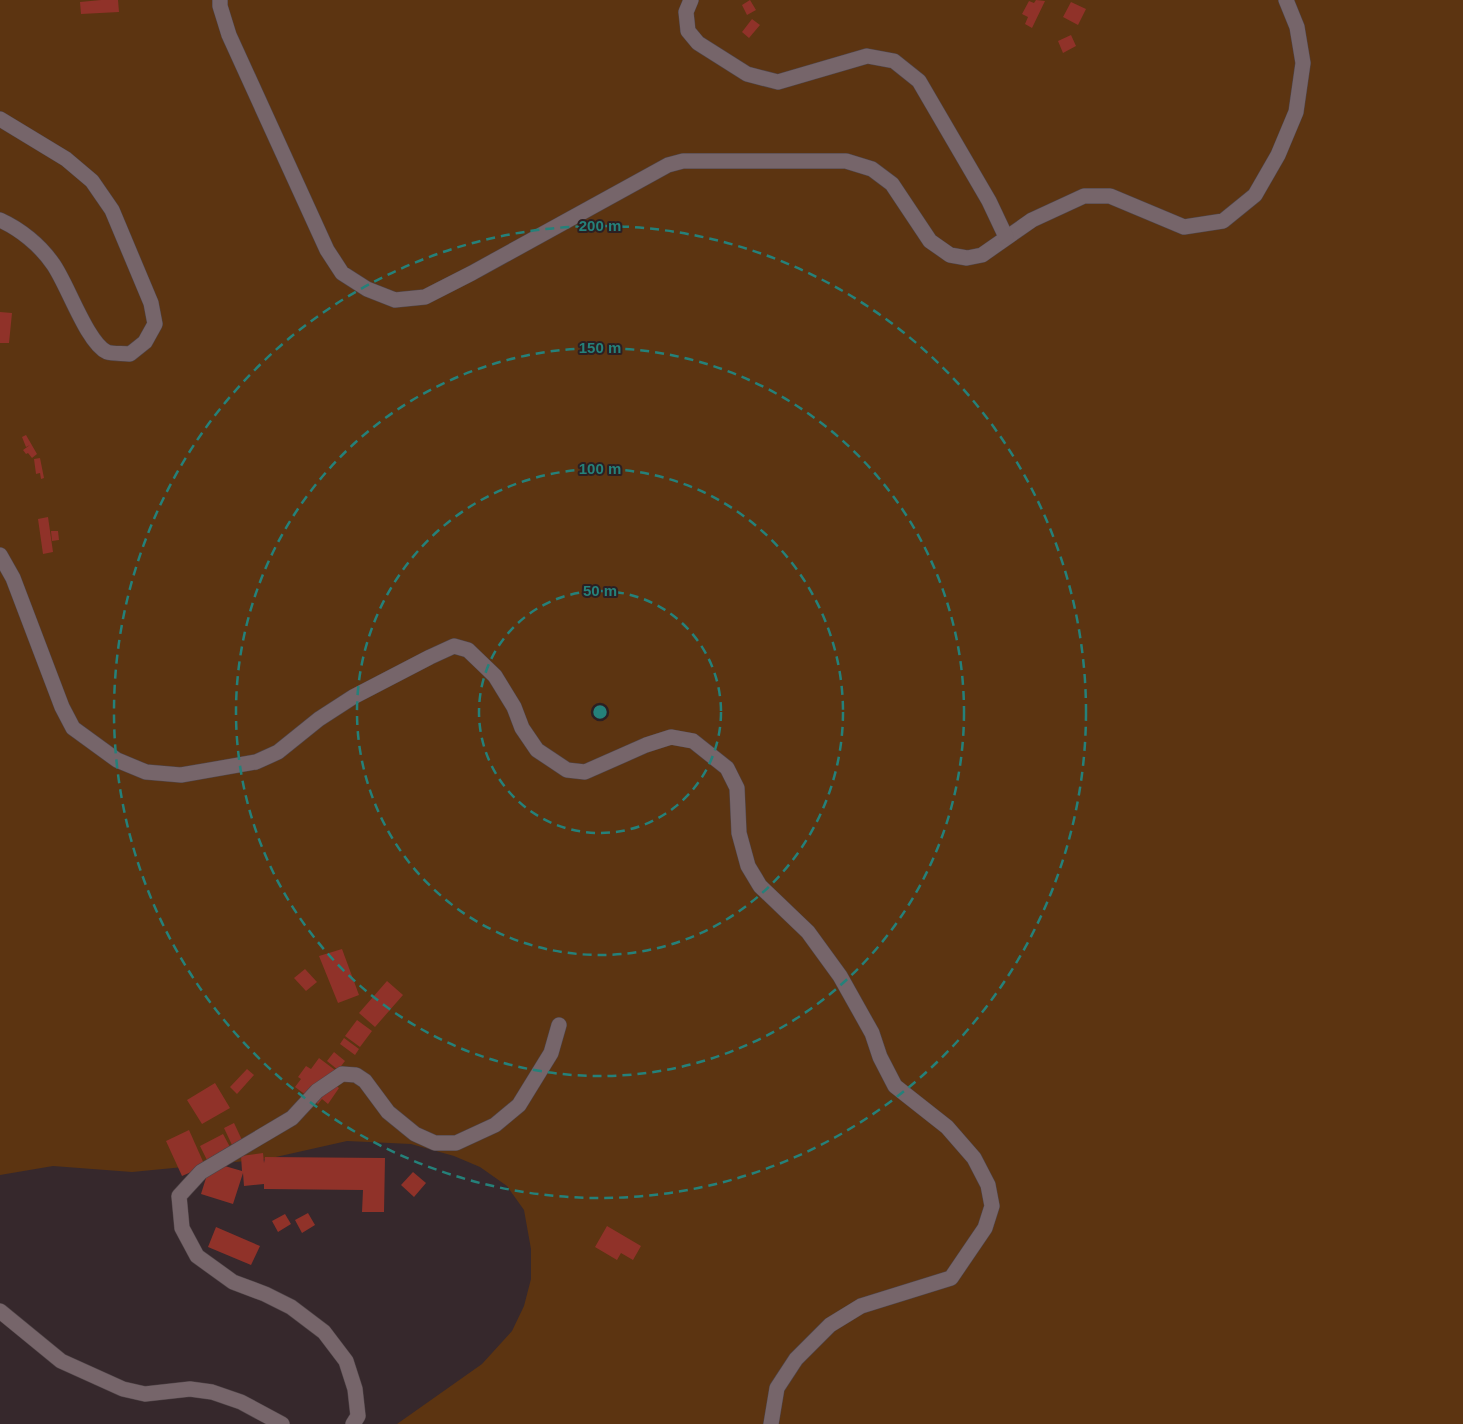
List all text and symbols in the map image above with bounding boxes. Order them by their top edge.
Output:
text: 200 m [579,217,621,234]
text: 150 m [579,339,621,356]
text: 100 m [579,460,621,477]
text: 50 m [583,582,617,599]
centre of rings [591,703,609,721]

